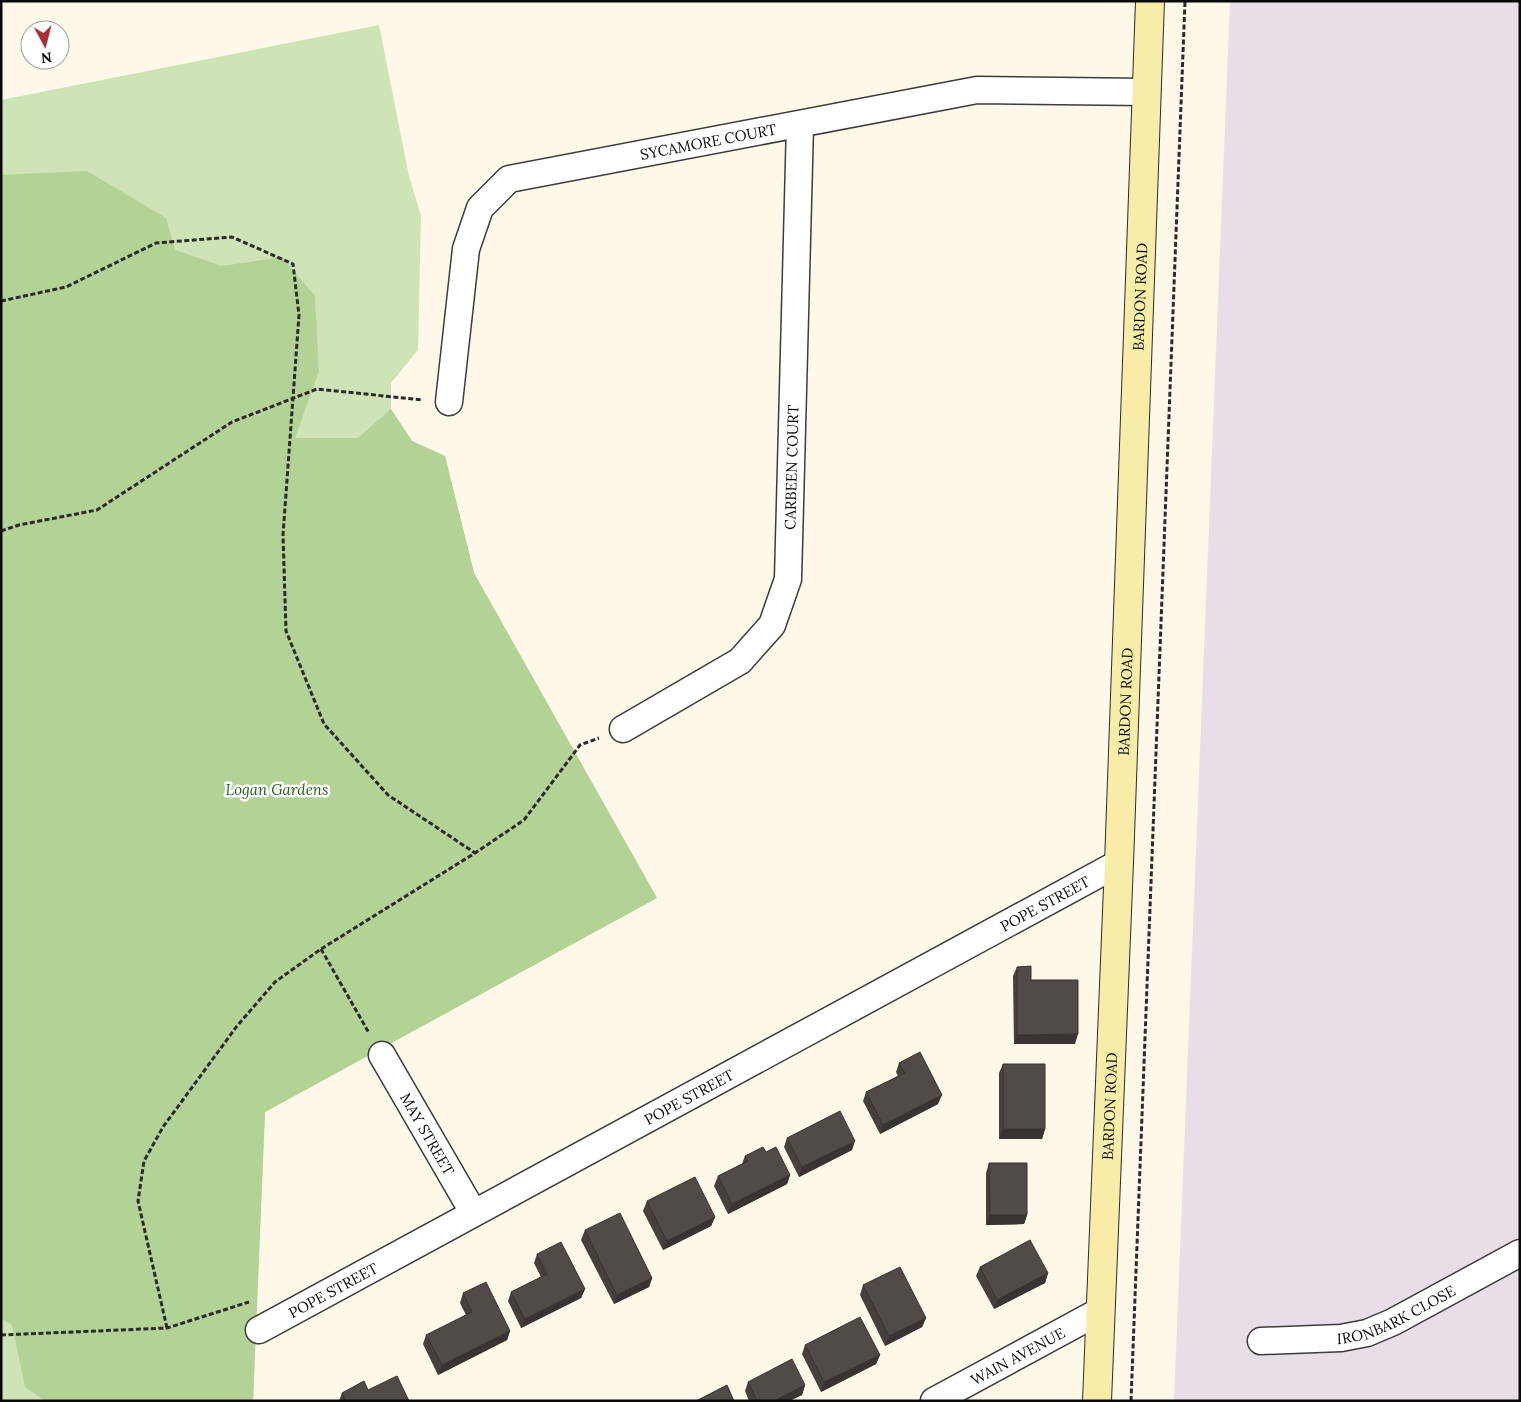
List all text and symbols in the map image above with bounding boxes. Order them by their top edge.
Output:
north arrow [20,20,70,70]
text: N [40,48,53,68]
street label: SYCAMORE COURT [638,119,778,163]
street label: BARDON ROAD [1128,243,1151,351]
street label: CARBEEN COURT [780,404,802,530]
street label: BARDON ROAD [1113,647,1136,756]
park label: Logan Gardens [226,780,328,799]
street label: POPE STREET [997,871,1093,935]
street label: BARDON ROAD [1097,1052,1121,1160]
street label: POPE STREET [641,1064,737,1129]
street label: MAY STREET [396,1089,459,1179]
street label: POPE STREET [285,1258,381,1322]
street label: IRONBARK CLOSE [1336,1281,1458,1348]
street label: WAIN AVENUE [967,1323,1068,1389]

